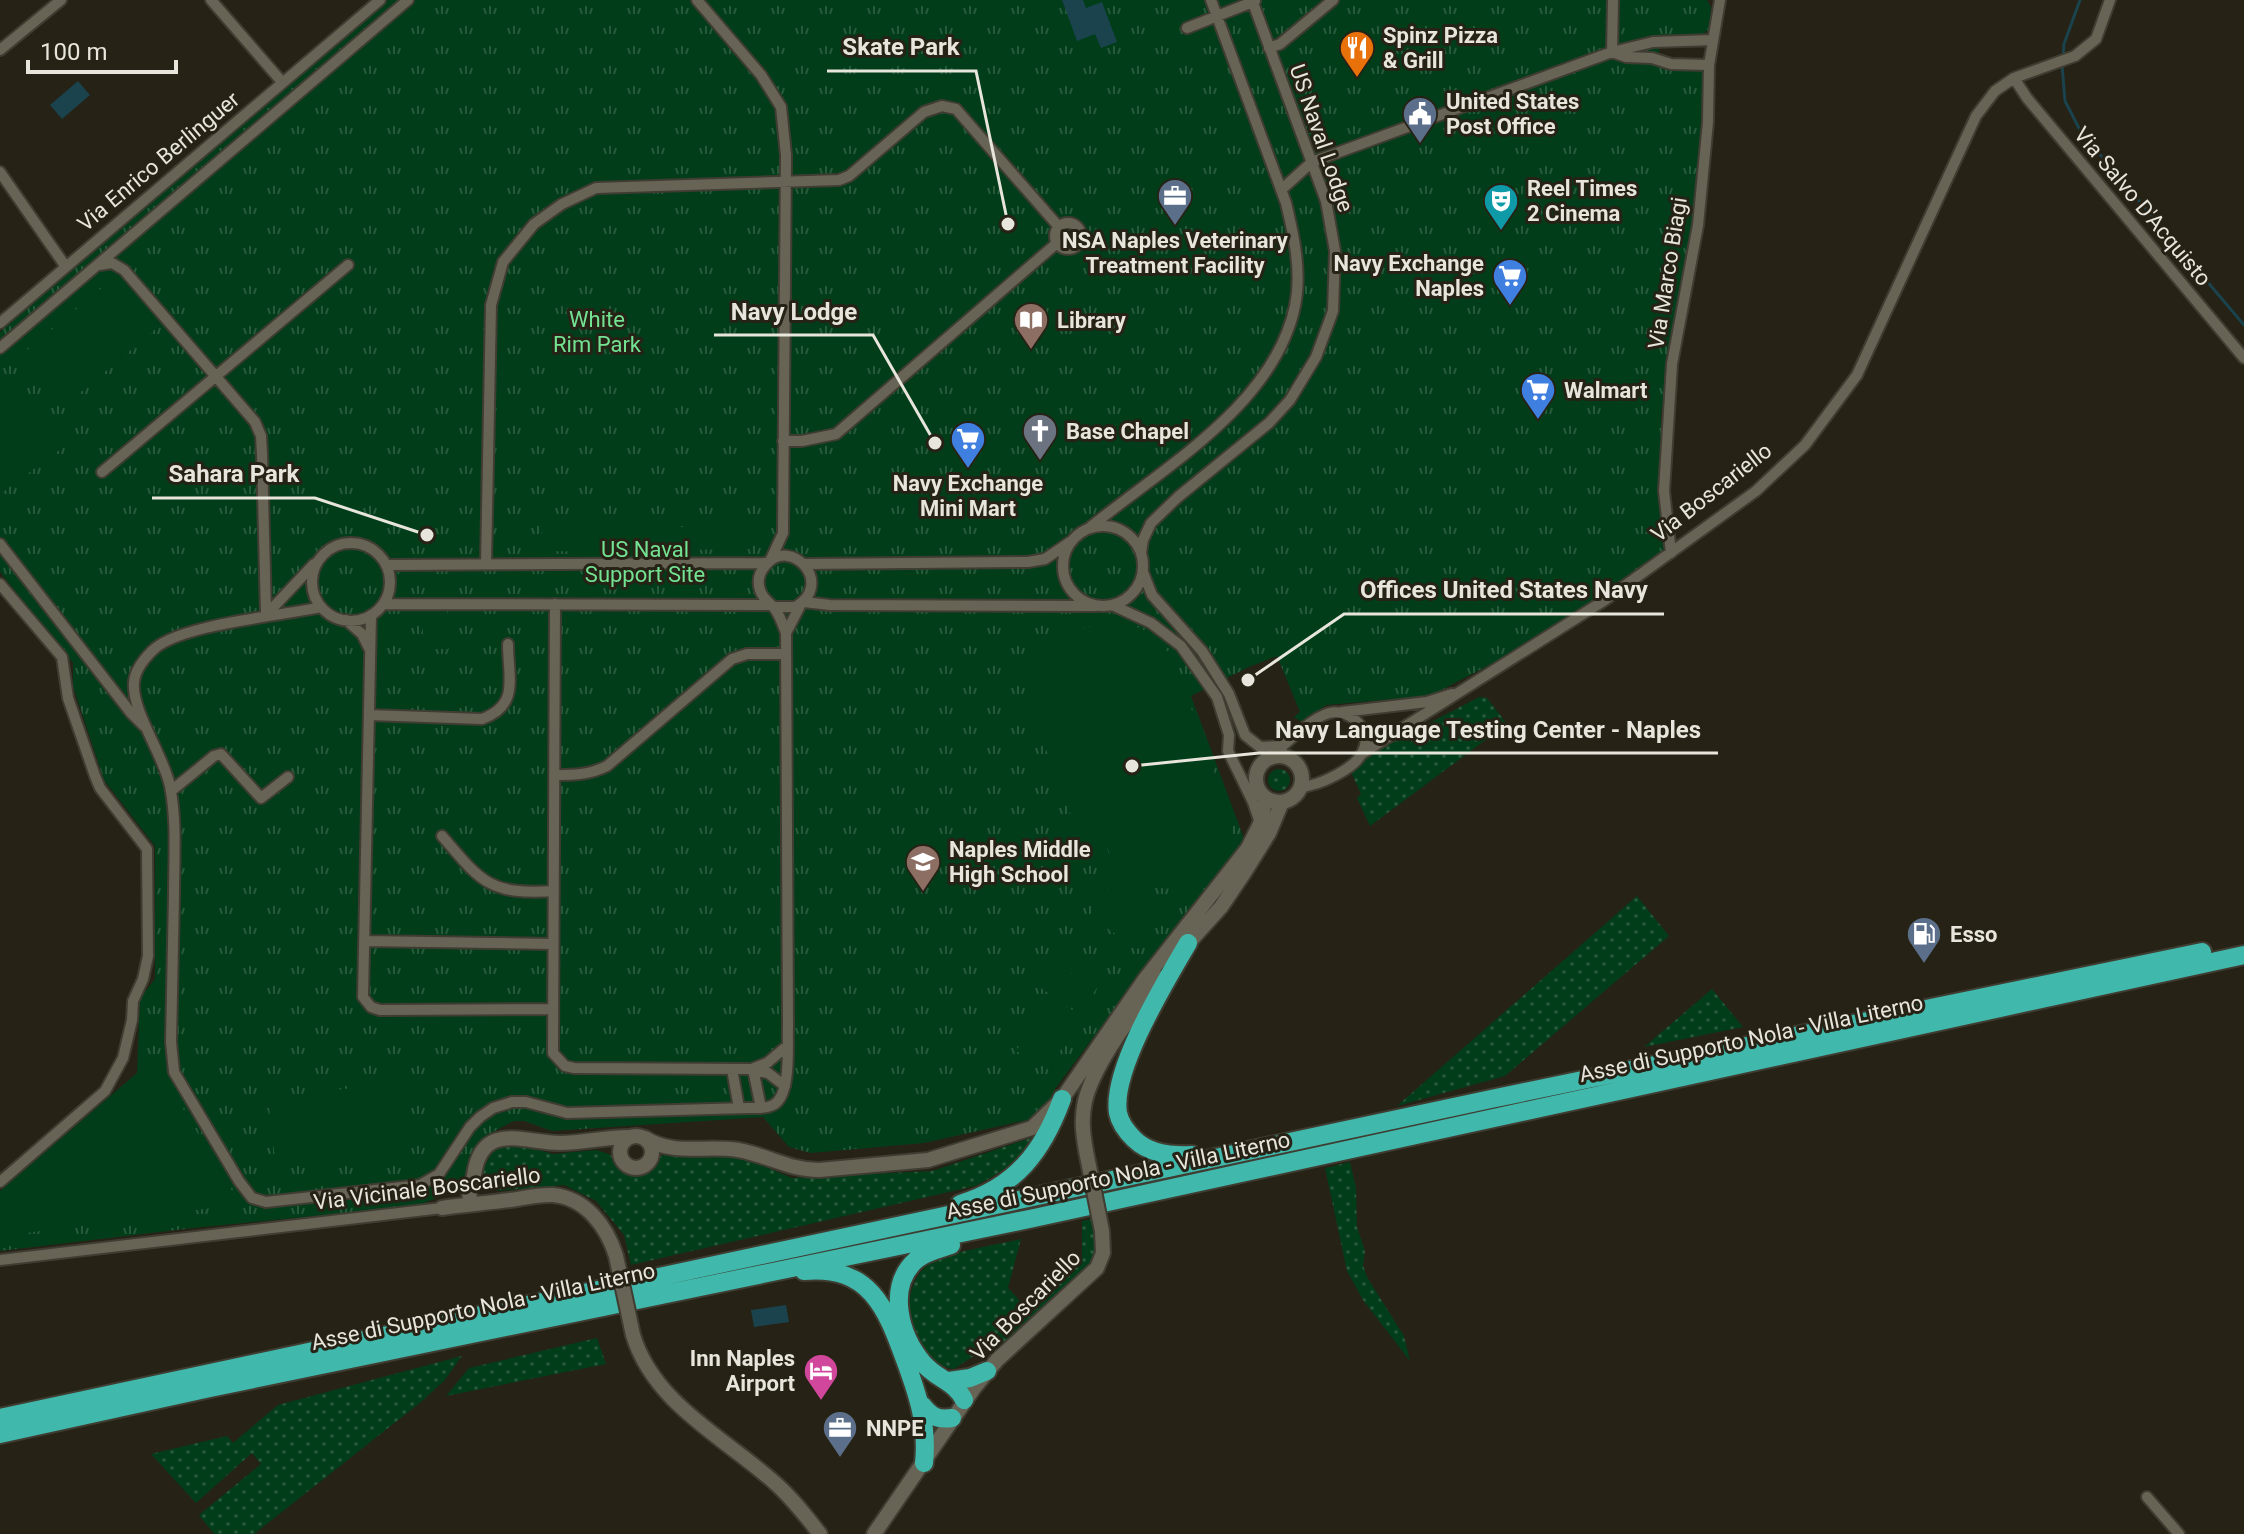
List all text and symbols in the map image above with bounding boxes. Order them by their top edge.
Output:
callout: Skate Park [827,23,976,71]
place label: Spinz Pizza & Grill [1383,23,1498,73]
scale bar [28,24,176,74]
restaurant icon: Spinz Pizza & Grill [1338,29,1376,79]
text: Skate Park [842,33,961,61]
text: 100 m [40,38,107,66]
street label: US Naval Lodge [1285,61,1358,215]
street label: Via Enrico Berlinguer [73,86,245,236]
place label: United States Post Office [1446,89,1579,139]
public building icon: United States Post Office [1401,95,1439,145]
street label: Via Salvo D'Acquisto [2069,122,2216,291]
place label: Reel Times 2 Cinema [1527,176,1637,226]
office icon: NSA Naples Veterinary Treatment Facility [1156,177,1194,227]
theatre icon: Reel Times 2 Cinema [1482,182,1520,232]
street label: Via Marco Biagi [1643,195,1692,351]
place label: NSA Naples Veterinary Treatment Facility [1062,228,1289,278]
place label: Navy Exchange Naples [1333,251,1484,301]
supermarket icon: Navy Exchange Naples [1491,257,1529,307]
callout: Navy Lodge [714,287,873,335]
text: Navy Lodge [731,298,857,326]
library icon: Library [1012,301,1050,351]
park label: White Rim Park [553,307,642,357]
place label: Library [1057,308,1127,333]
supermarket icon: Walmart [1519,371,1557,421]
place label: Walmart [1564,378,1648,403]
church icon: Base Chapel [1021,412,1059,462]
place label: Base Chapel [1066,419,1189,444]
supermarket icon: Navy Exchange Mini Mart [949,420,987,470]
street label: Via Boscariello [1646,438,1776,547]
callout: Sahara Park [152,450,315,498]
text: Sahara Park [169,460,301,488]
place label: Navy Exchange Mini Mart [893,471,1043,521]
park label: US Naval Support Site [585,537,705,587]
callout: Offices United States Navy [1344,566,1664,614]
text: Offices United States Navy [1360,576,1649,604]
callout: Navy Language Testing Center - Naples [1259,705,1718,753]
text: Navy Language Testing Center - Naples [1275,716,1701,744]
place label: Naples Middle High School [949,837,1091,887]
school or university icon: Naples Middle High School [904,843,942,893]
fuel station icon: Esso [1905,915,1943,965]
place label: Esso [1950,922,1997,947]
street label: Asse di Supporto Nola - Villa Literno [1577,990,1925,1087]
street label: Asse di Supporto Nola - Villa Literno [944,1127,1292,1224]
street label: Via Vicinale Boscariello [312,1162,542,1215]
street label: Via Boscariello [965,1245,1086,1366]
street label: Asse di Supporto Nola - Villa Literno [309,1258,657,1355]
place label: Inn Naples Airport [690,1346,796,1396]
hotel icon: Inn Naples Airport [802,1352,840,1402]
office icon: NNPE [821,1409,859,1459]
place label: NNPE [866,1416,924,1441]

